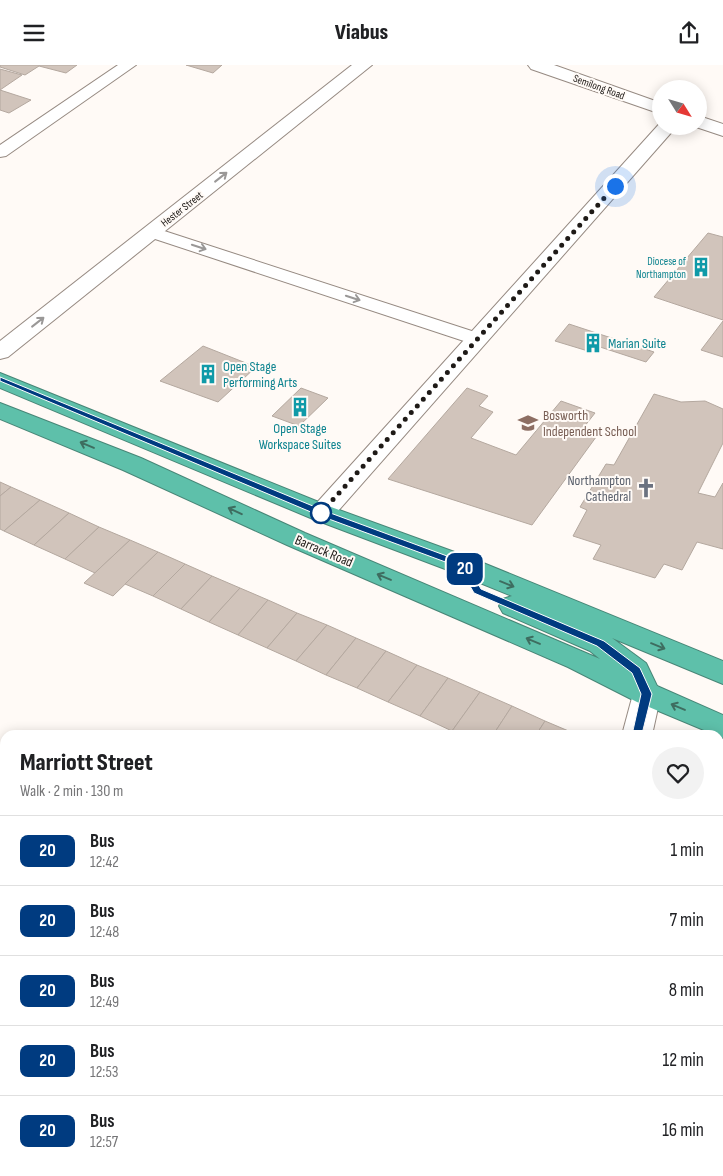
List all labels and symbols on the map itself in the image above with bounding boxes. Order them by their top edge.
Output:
street label: Semilong Road [571,72,627,102]
north arrow [652,80,708,135]
one-way arrow [214,172,227,183]
your location [603,174,628,199]
street label: Hester Street [158,188,206,229]
one-way arrow [190,243,206,252]
place label: Diocese of Northampton [636,255,687,281]
building icon: Diocese of Northampton [690,256,712,278]
one-way arrow [345,294,360,303]
one-way arrow [32,316,45,327]
building icon: Marian Suite [582,332,604,354]
place label: Marian Suite [608,335,666,352]
place label: Open Stage Performing Arts [223,358,297,391]
building icon: Open Stage Performing Arts [197,363,219,385]
building icon: Open Stage Workspace Suites [289,396,311,418]
place label: Bosworth Independent School [543,407,637,440]
school or university icon: Bosworth Independent School [517,412,539,434]
place label: Open Stage Workspace Suites [259,420,341,453]
one-way arrow [80,440,95,450]
place label: Northampton Cathedral [567,472,631,505]
church icon: Northampton Cathedral [635,477,657,499]
unlabelled marker [310,502,332,524]
one-way arrow [228,506,243,516]
street label: Barrack Road [292,531,356,571]
line badge: 20 [442,553,488,585]
one-way arrow [377,571,392,581]
one-way arrow [500,580,515,589]
one-way arrow [526,635,541,645]
one-way arrow [650,641,665,651]
one-way arrow [671,702,686,712]

